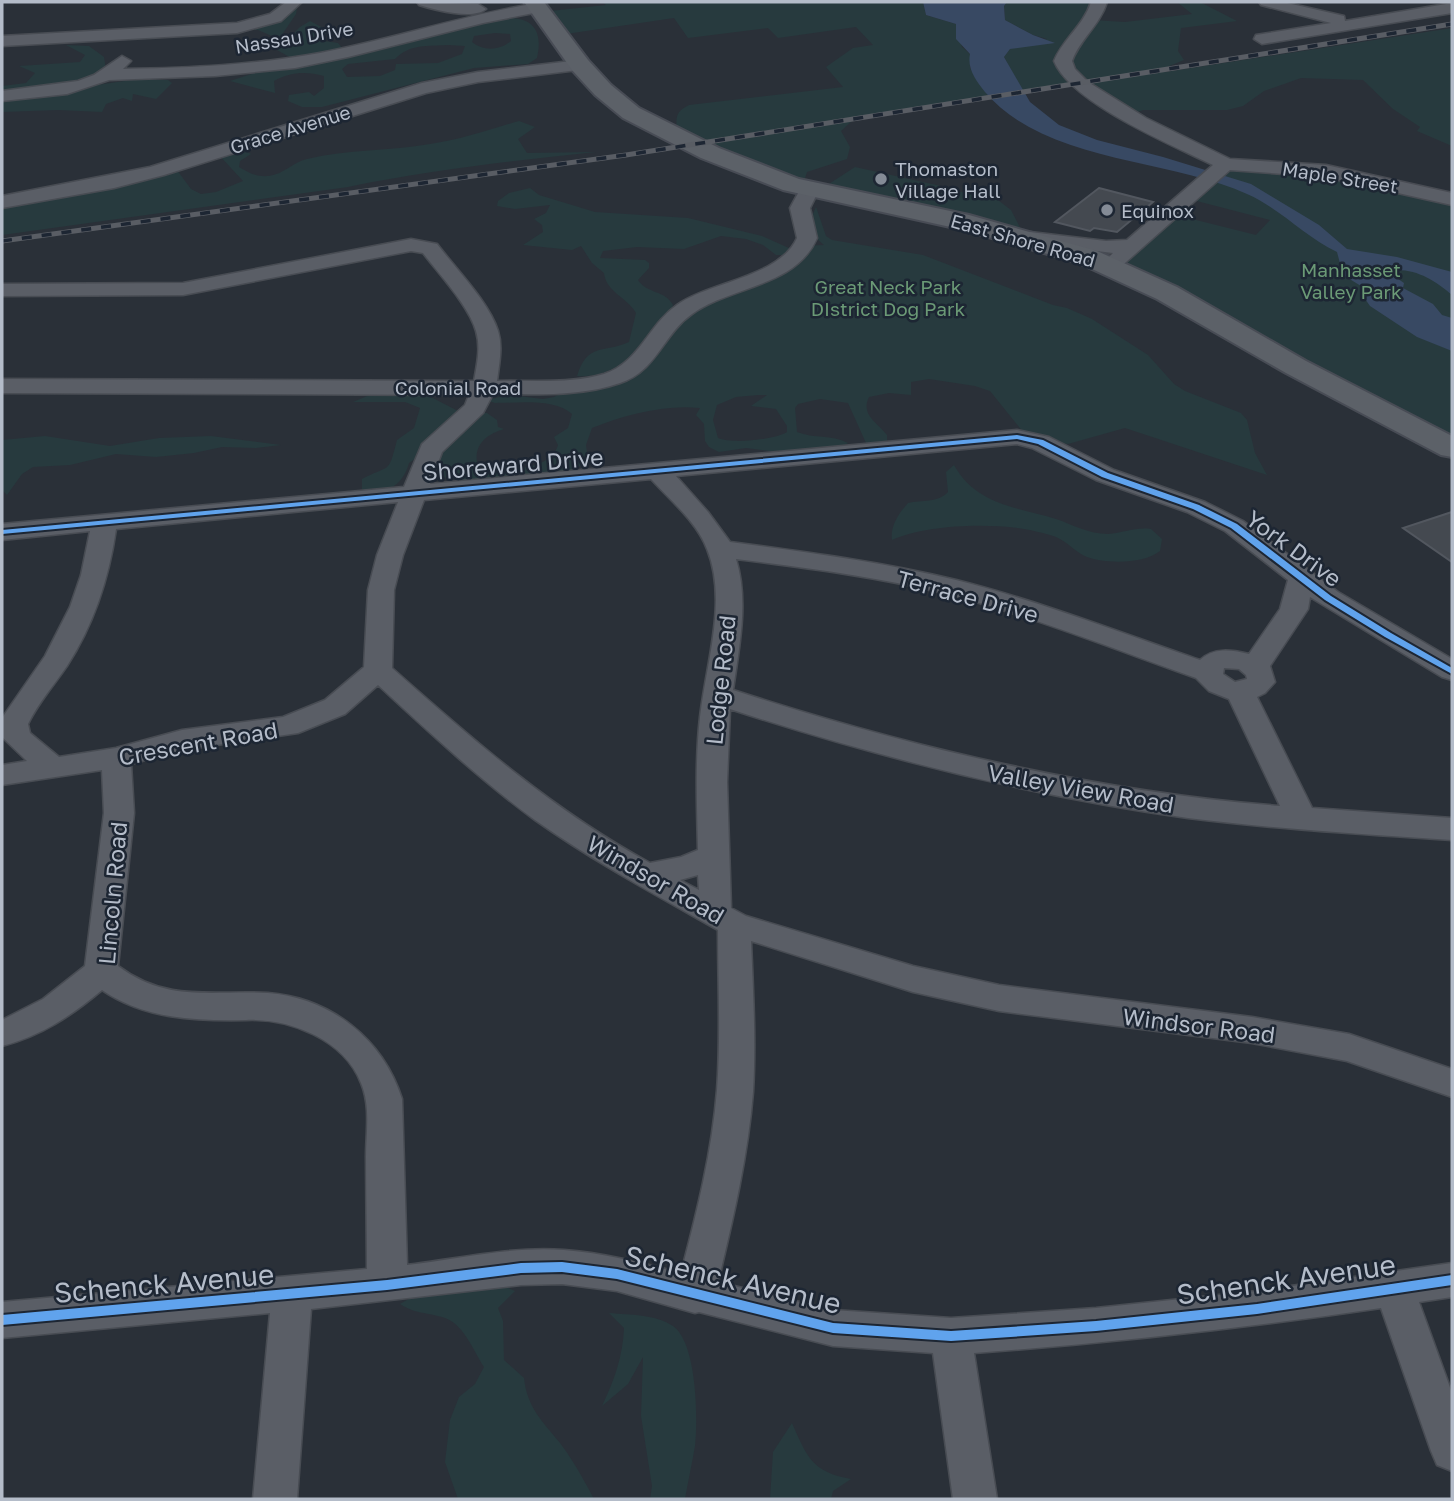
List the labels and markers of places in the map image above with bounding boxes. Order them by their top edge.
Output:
place label: Thomaston Village Hall [895,157,1001,202]
marker: Thomaston Village Hall [873,171,889,187]
place label: Equinox [1121,199,1194,222]
marker: Equinox [1099,202,1115,218]

